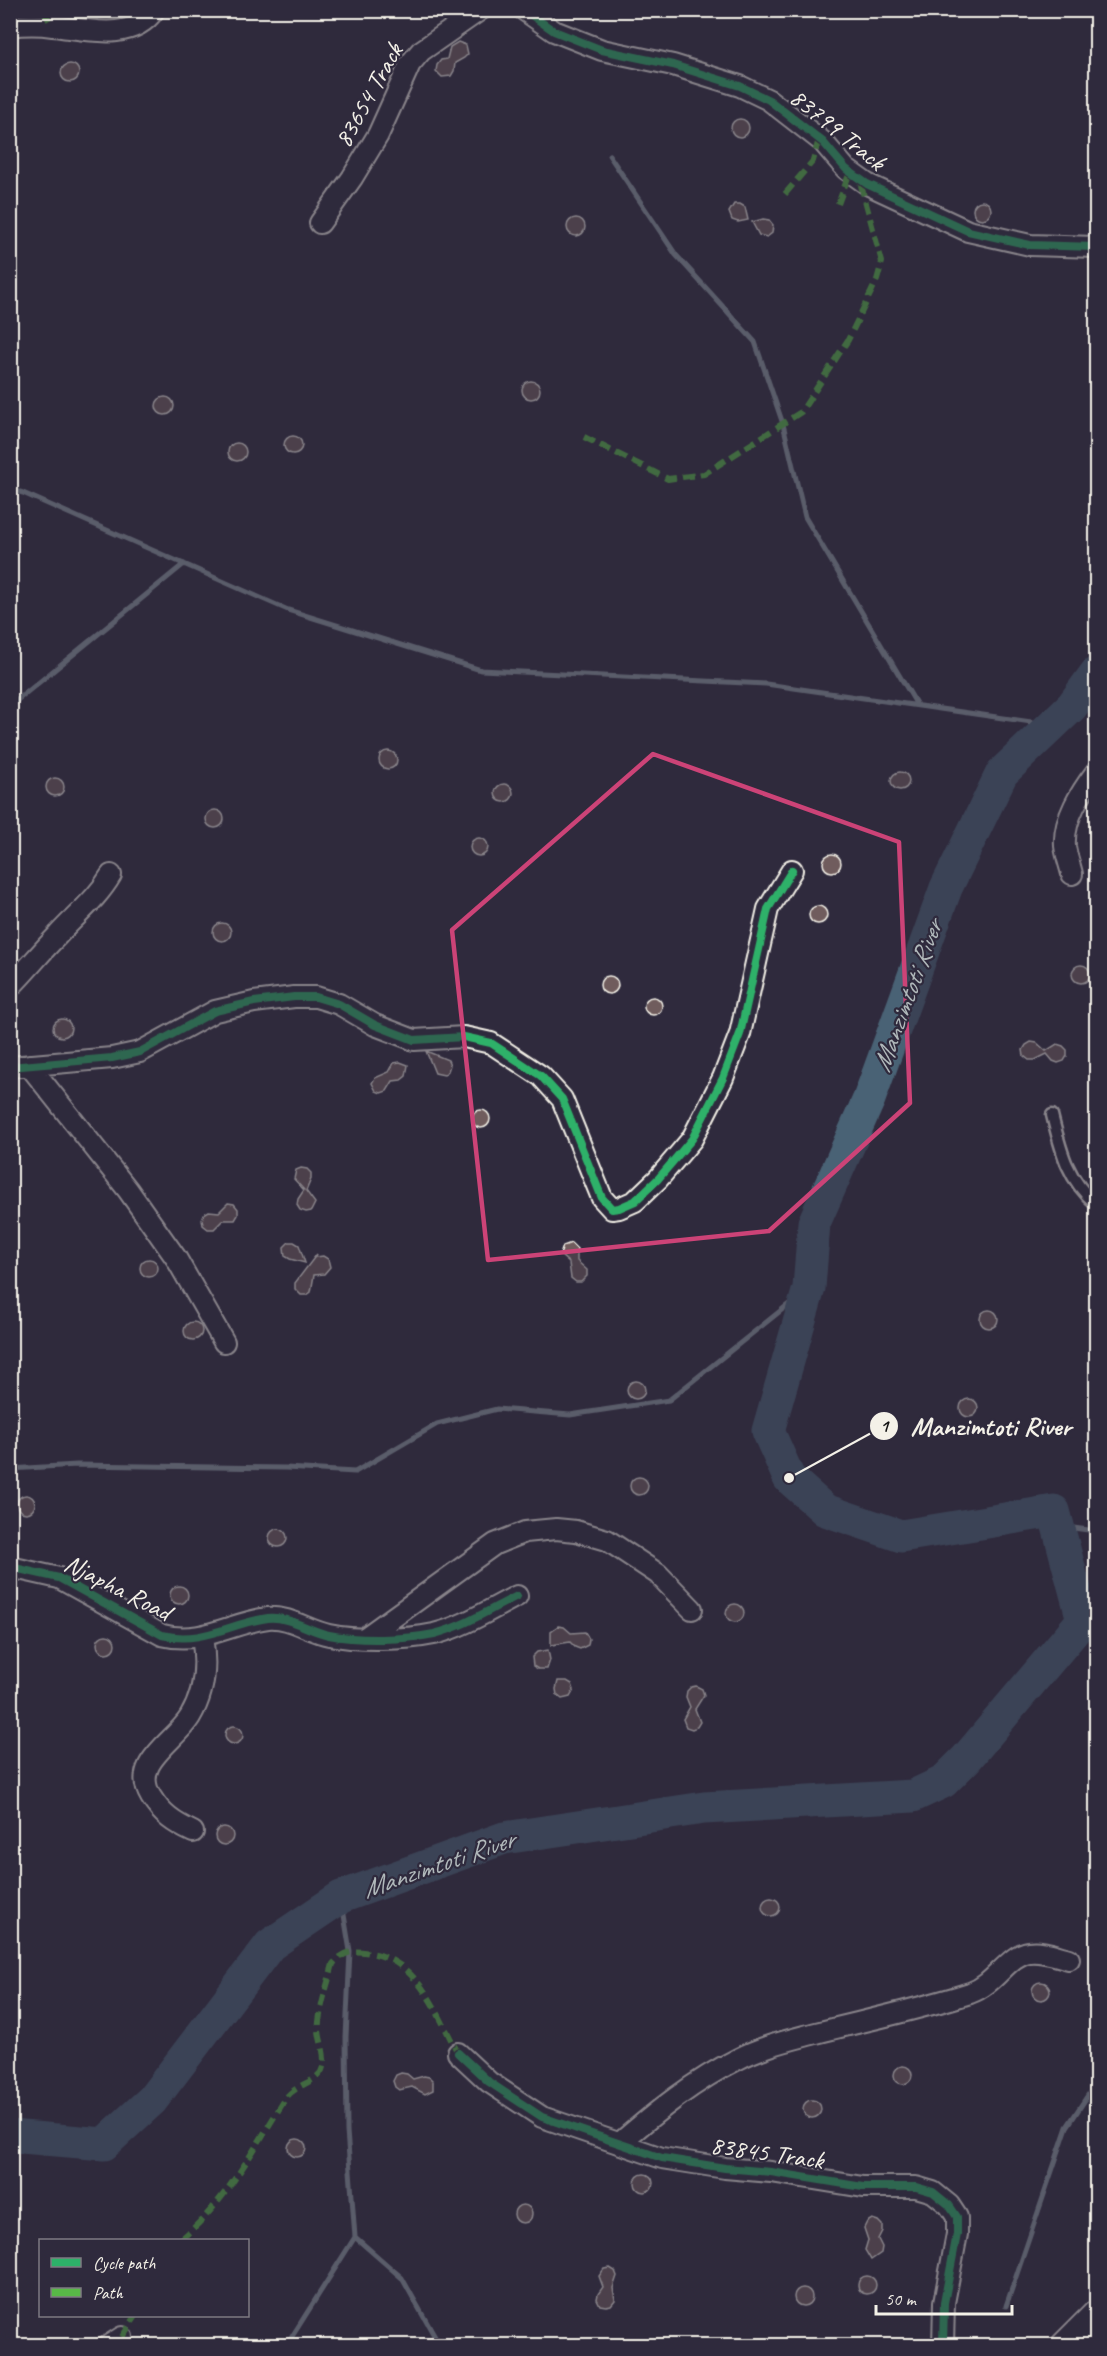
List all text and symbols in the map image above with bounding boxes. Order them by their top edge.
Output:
street label: 83654 Track [326,35,412,153]
street label: 83799 Track [783,81,894,180]
water label: Manzimtoti River [864,911,952,1076]
callout: Manzimtoti River [869,1404,1083,1449]
text: Manzimtoti River [911,1409,1074,1443]
text: 1 [880,1415,890,1437]
street label: Njapha Road [59,1547,180,1630]
water label: Manzimtoti River [358,1820,523,1906]
street label: 83845 Track [708,2128,828,2177]
legend [39,2239,249,2317]
text: Cycle path [93,2252,156,2274]
scale bar [876,2278,1012,2316]
text: Path [93,2282,123,2304]
text: 50 m [885,2288,918,2310]

